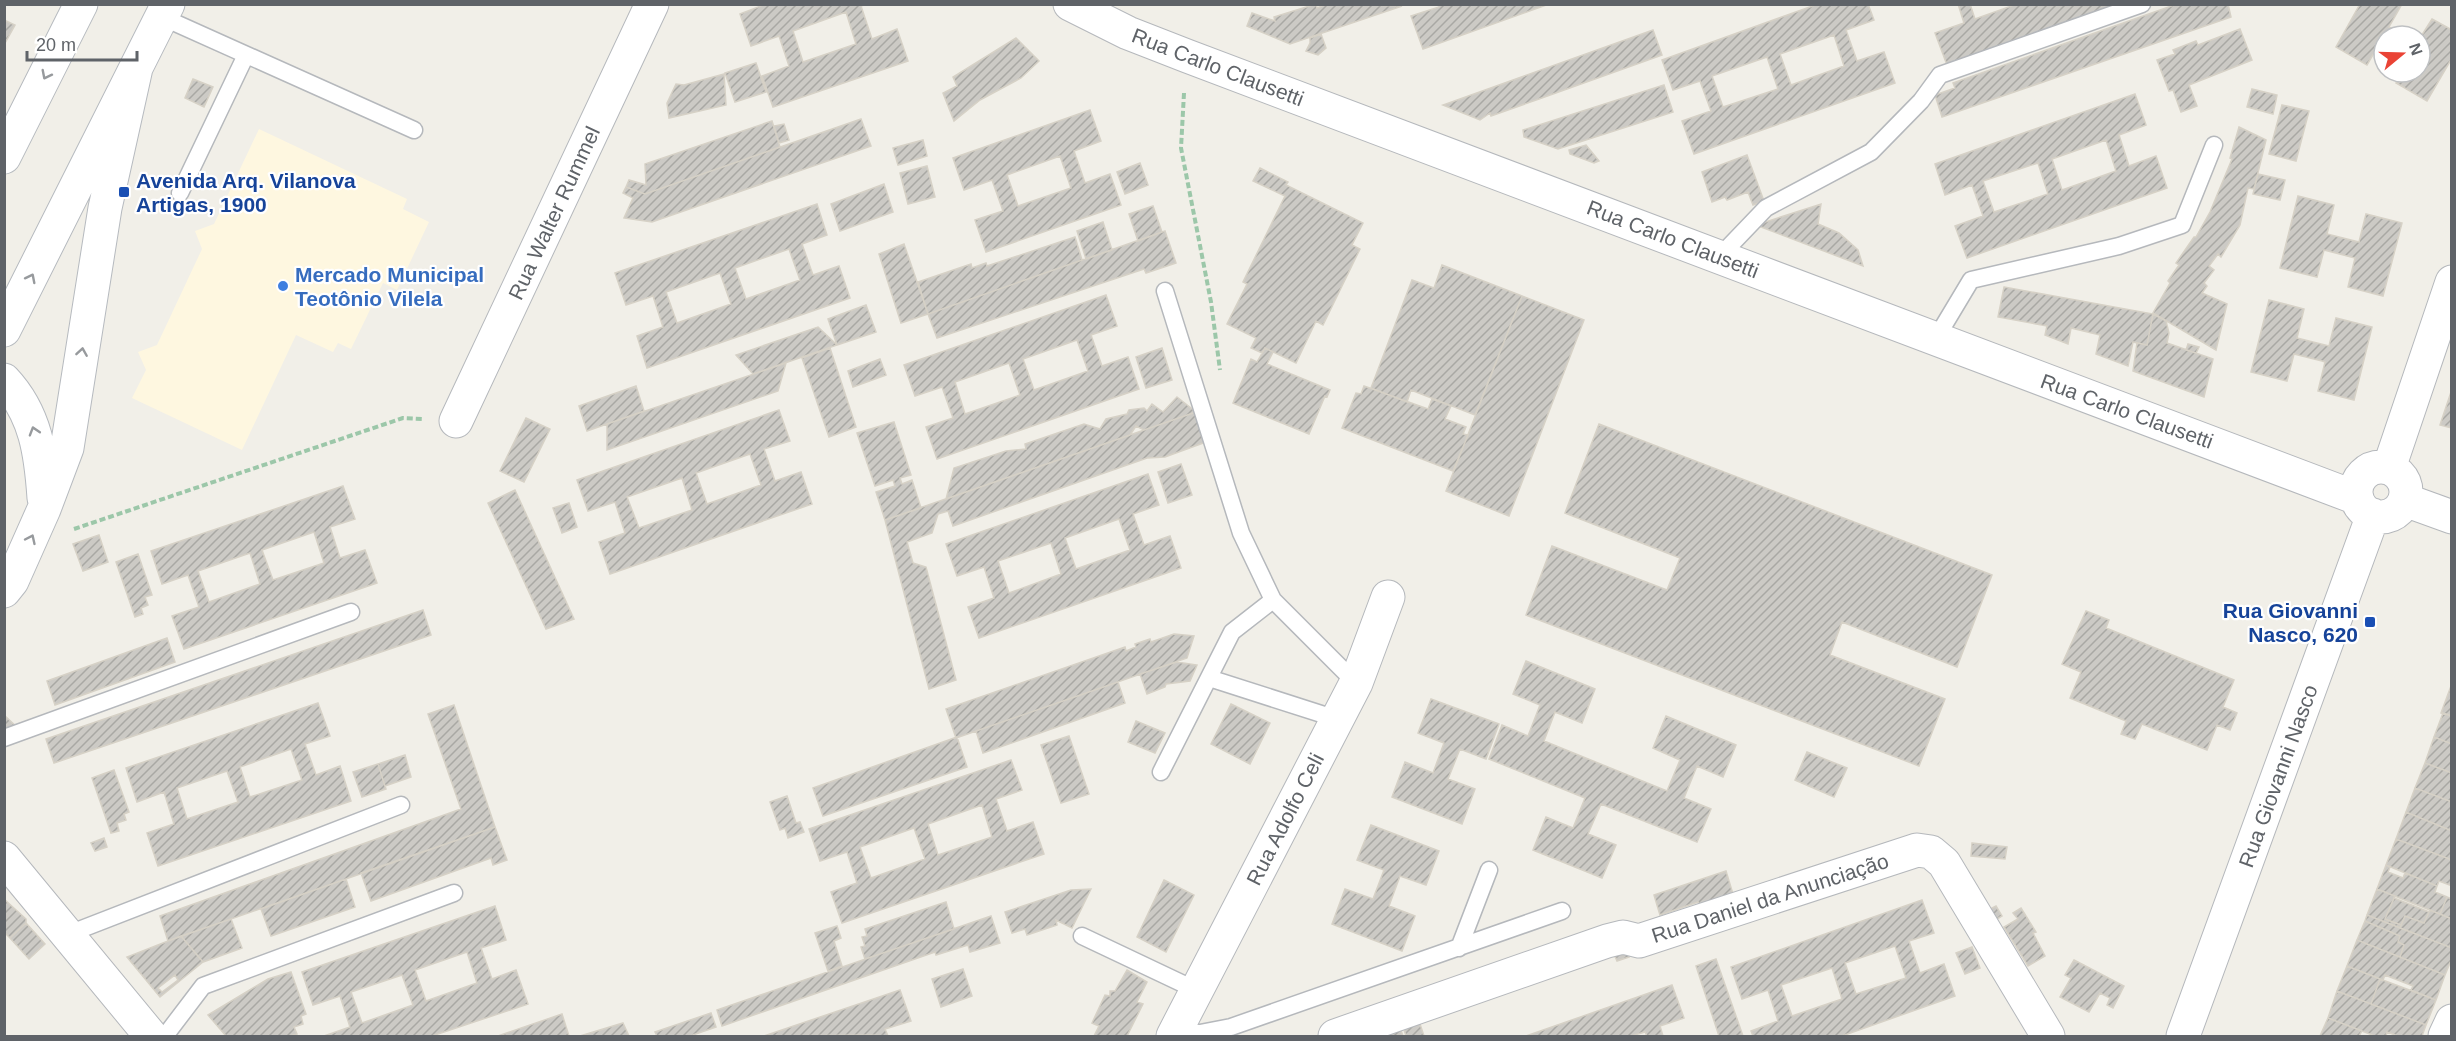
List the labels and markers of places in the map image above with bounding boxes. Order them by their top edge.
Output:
place label: Avenida Arq. Vilanova Artigas, 1900 [136,169,356,216]
marker: Avenida Arq. Vilanova Artigas, 1900 [117,185,131,199]
place label: Mercado Municipal Teotônio Vilela [295,263,484,310]
marker: Mercado Municipal Teotônio Vilela [276,279,290,293]
place label: Rua Giovanni Nasco, 620 [2223,599,2358,646]
marker: Rua Giovanni Nasco, 620 [2363,615,2377,629]

